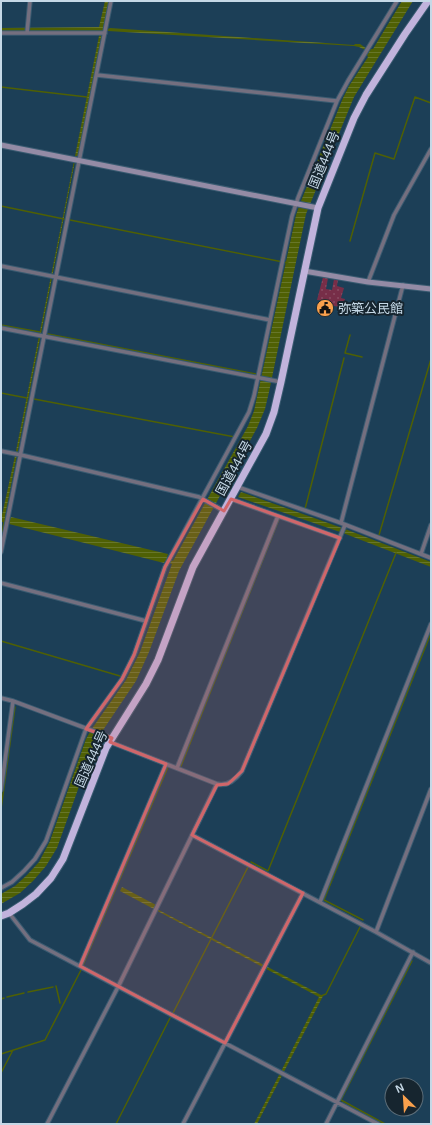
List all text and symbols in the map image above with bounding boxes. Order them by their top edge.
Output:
street label: 国道444号 [306,129,342,191]
public building icon: 弥築公民館 [315,298,335,318]
place label: 弥築公民館 [338,301,403,316]
street label: 国道444号 [213,438,255,498]
street label: 国道444号 [72,728,110,790]
north arrow [384,1077,424,1117]
text: N [394,1081,406,1095]

